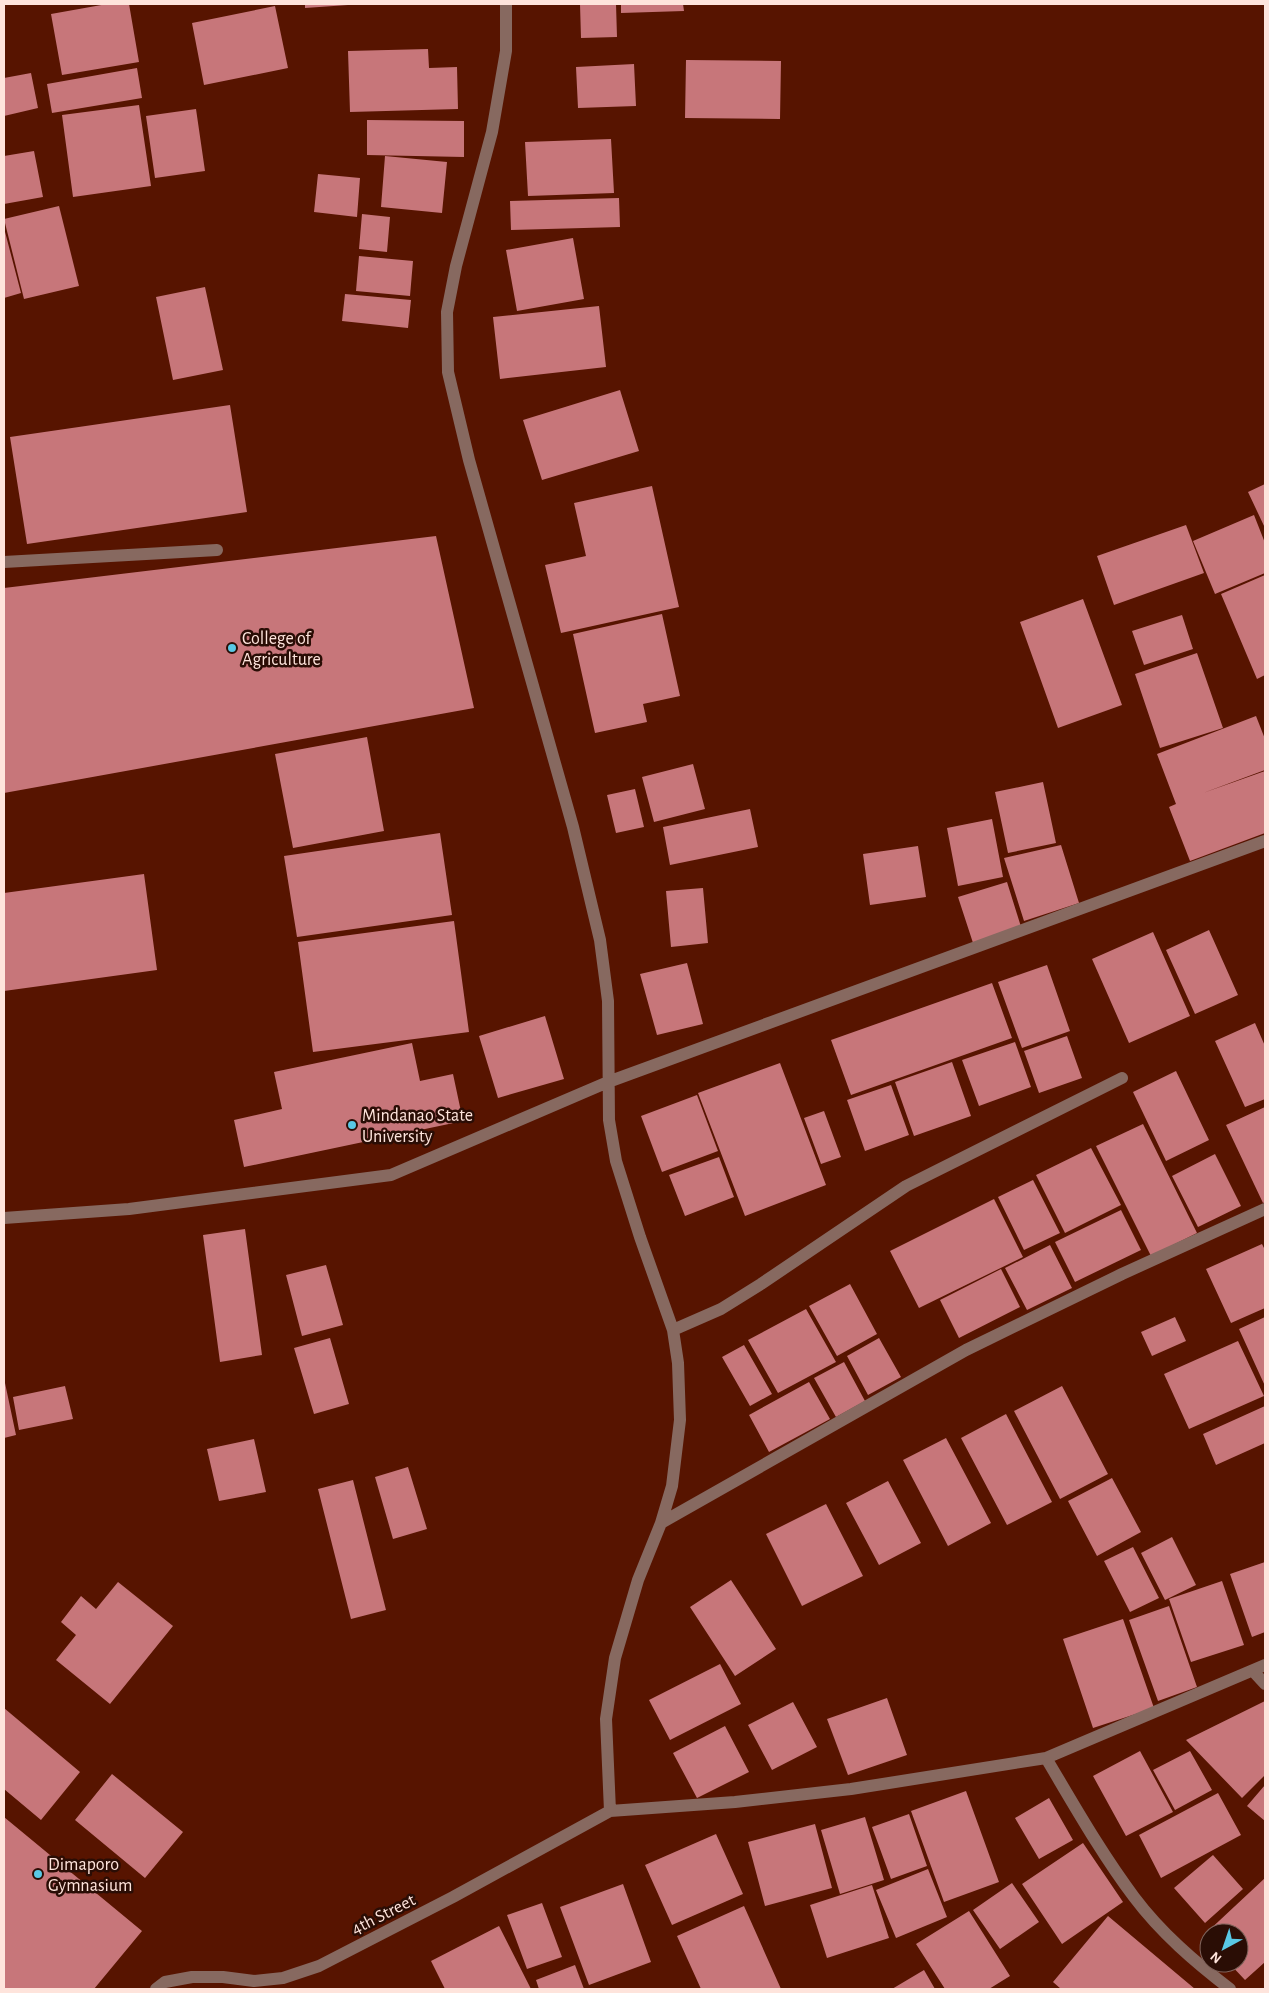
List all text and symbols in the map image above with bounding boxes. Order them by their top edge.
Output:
place label: College of Agriculture [242,630,321,669]
marker: College of Agriculture [226,642,238,654]
place label: Mindanao State University [362,1107,473,1146]
marker: Mindanao State University [346,1119,358,1131]
place label: Dimaporo Gymnasium [48,1856,132,1895]
marker: Dimaporo Gymnasium [32,1868,44,1880]
street label: 4th Street [349,1891,419,1939]
north arrow [1199,1923,1249,1973]
text: N [1208,1949,1225,1966]

